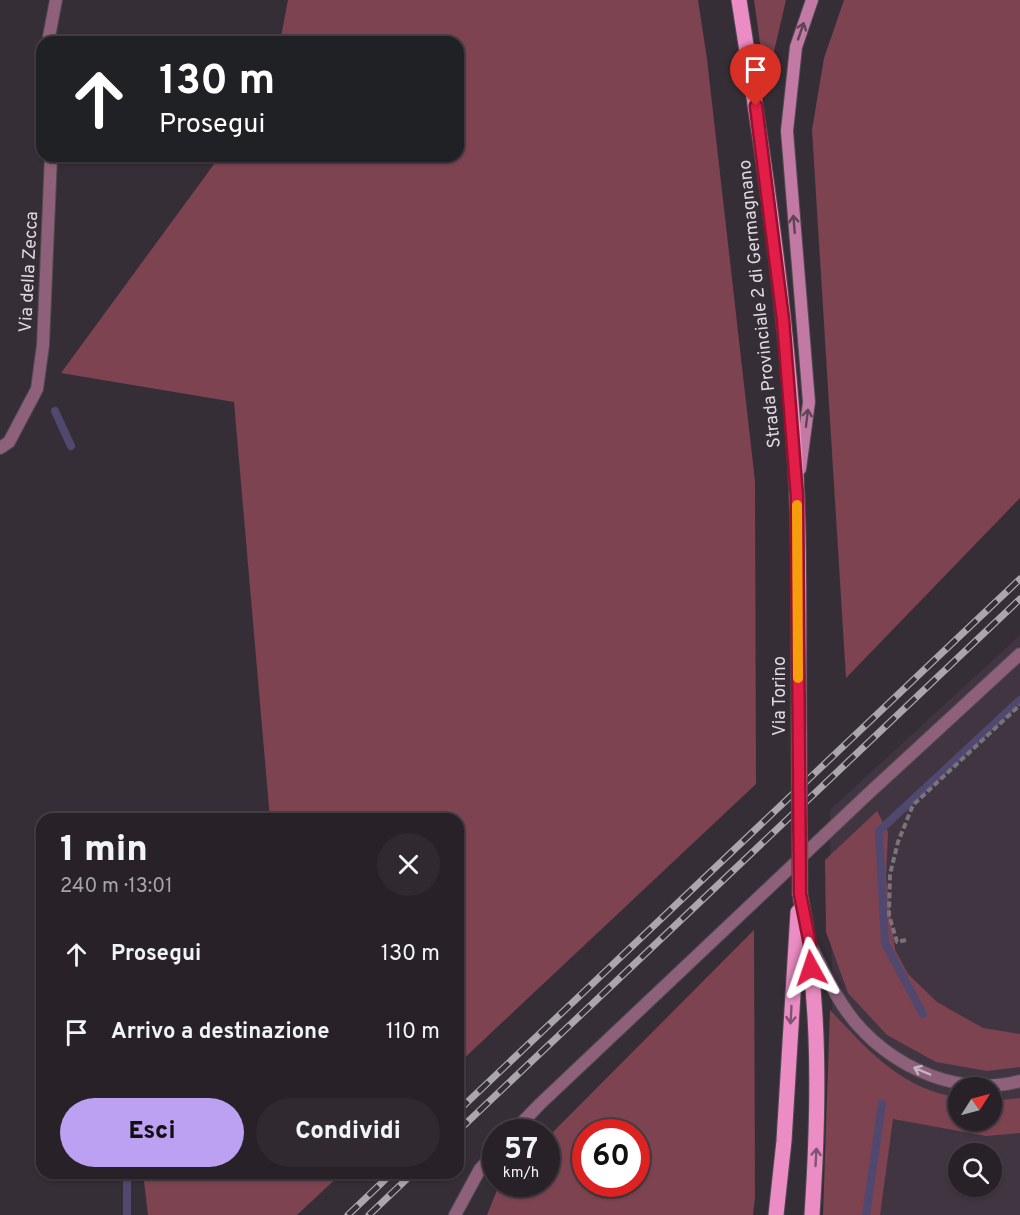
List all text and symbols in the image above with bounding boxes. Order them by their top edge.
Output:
one-way arrow [797,22,808,41]
pin [730,44,781,106]
icon: arrive [739,53,772,86]
text: 130 m [159,56,275,109]
icon: ahead [60,60,138,138]
text: Prosegui [159,108,265,142]
street label: Strada Provinciale 2 di Germagnano [734,159,787,449]
street label: Via della Zecca [15,211,44,333]
one-way arrow [788,215,799,234]
one-way arrow [801,409,812,429]
street label: Via Torino [769,656,792,736]
text: 1 min [60,828,148,874]
button: close [377,833,440,896]
text: 240 m · 13:01 [60,874,173,900]
position arrow [779,936,843,1000]
icon: ahead [60,938,93,971]
text: Prosegui [111,941,201,968]
text: 130 m [381,941,440,968]
one-way arrow [786,1005,797,1024]
icon: arrive [60,1016,93,1049]
text: Arrivo a destinazione [111,1019,329,1046]
text: 110 m [386,1019,440,1046]
one-way arrow [914,1065,932,1077]
north arrow [948,1077,1002,1131]
map controls [948,1077,1002,1197]
button: Esci [60,1098,244,1167]
button: Condividi [256,1098,440,1167]
speed limit sign: 60 [572,1119,650,1197]
text: 57 [504,1132,538,1169]
button: search [948,1143,1002,1197]
one-way arrow [810,1147,821,1167]
text: km/h [503,1164,539,1183]

